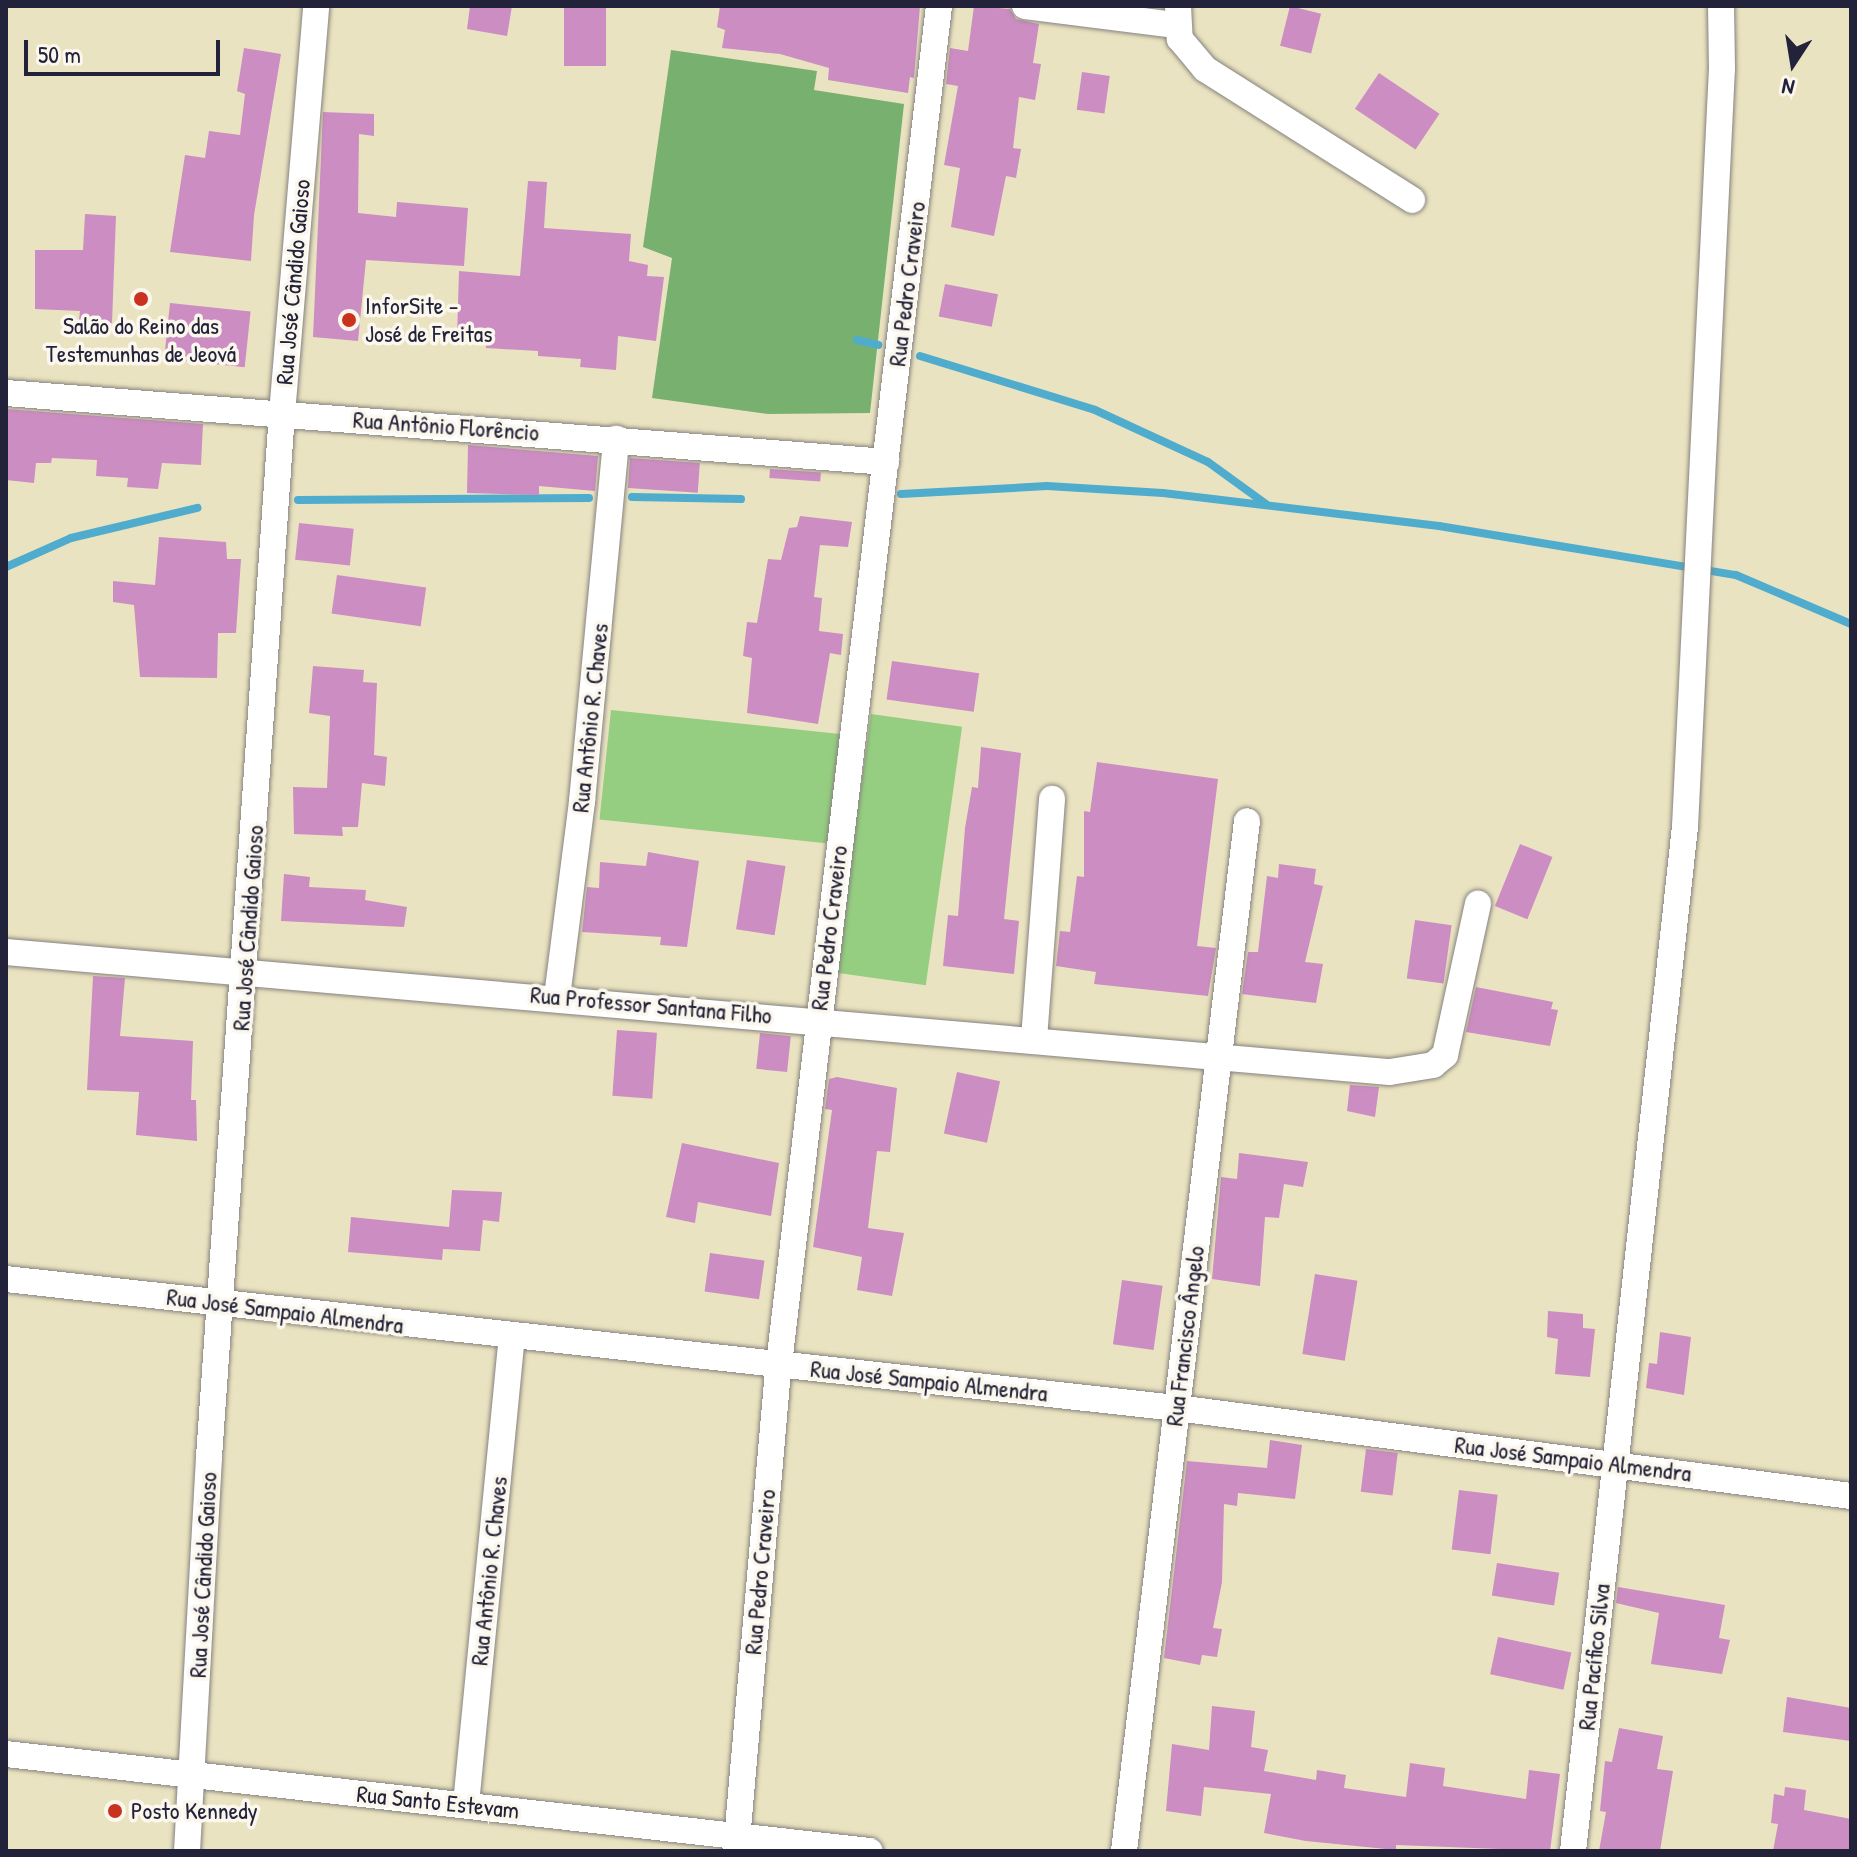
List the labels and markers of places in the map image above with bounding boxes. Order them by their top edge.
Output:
marker: Salão do Reino das Testemunhas de Jeová [132,290,150,308]
place label: InforSite - José de Freitas [365,292,492,348]
marker: InforSite - José de Freitas [340,311,358,329]
place label: Salão do Reino das Testemunhas de Jeová [46,312,236,368]
place label: Posto Kennedy [131,1797,258,1825]
marker: Posto Kennedy [106,1802,124,1820]

